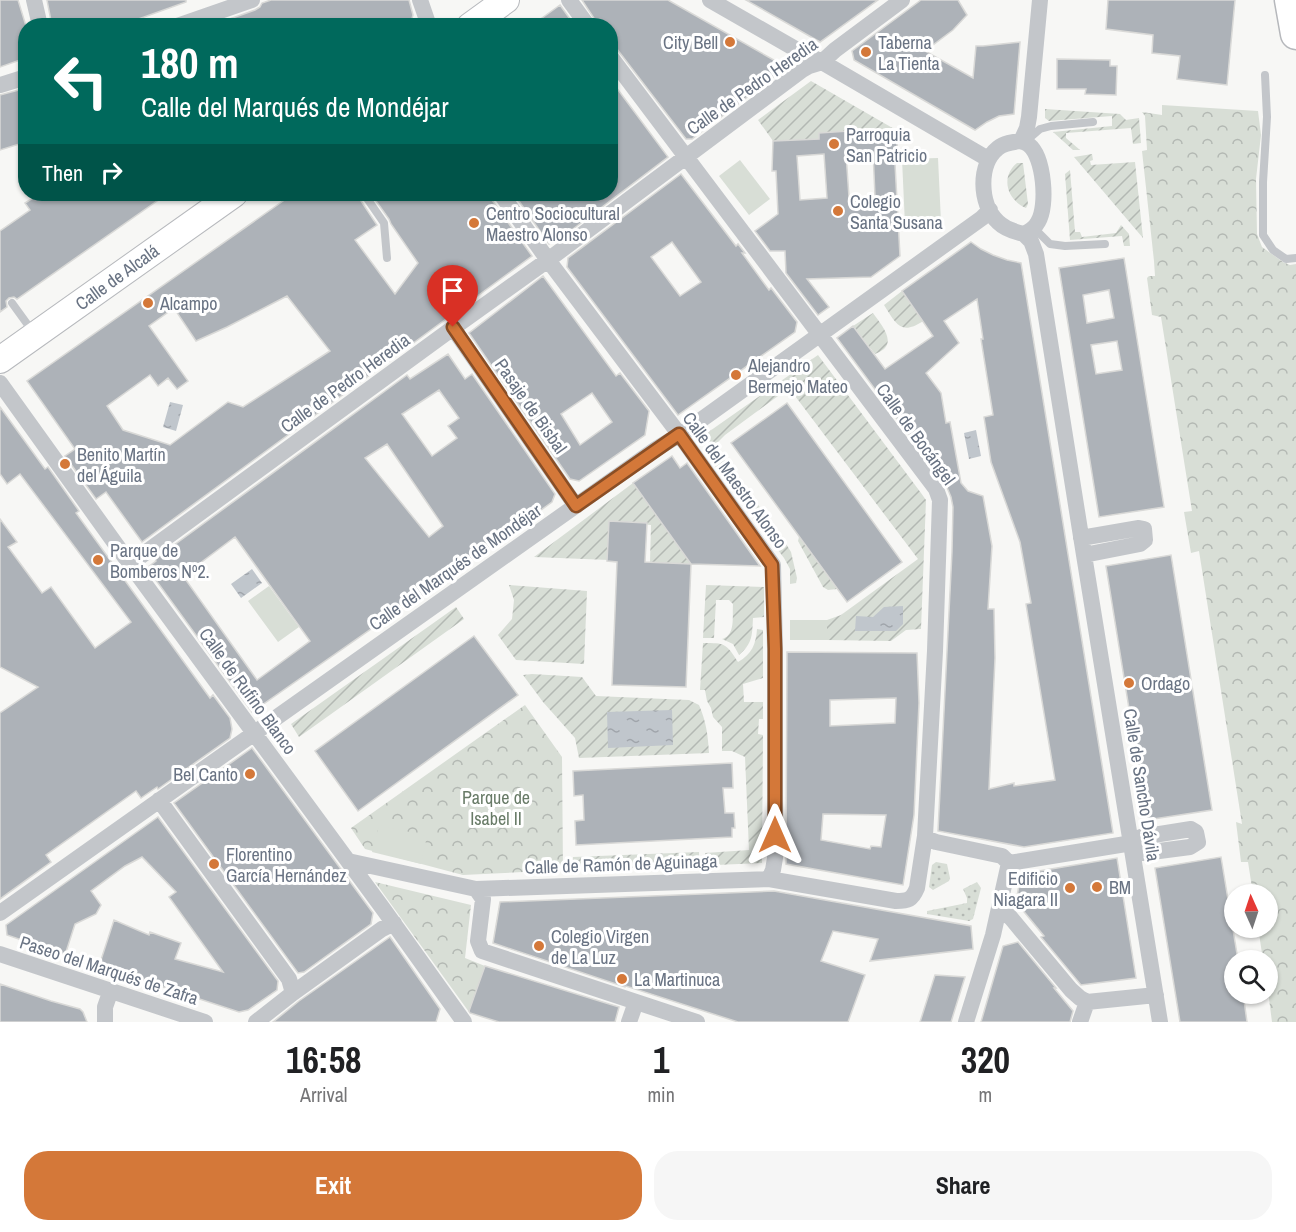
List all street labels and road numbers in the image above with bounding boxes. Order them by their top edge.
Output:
street label: Calle de Pedro Heredia [682,32,822,140]
street label: Calle de Alcalá [70,238,164,316]
street label: Calle de Pedro Heredia [275,328,415,438]
street label: Pasaje de Bisbal [489,353,573,459]
street label: Calle de Bocángel [871,378,961,490]
street label: Calle del Maestro Alonso [677,407,793,553]
street label: Calle del Marqués de Mondéjar [364,498,546,636]
street label: Calle de Rufino Blanco [194,623,302,759]
street label: Calle de Sancho Dávila [1118,707,1166,863]
street label: Calle de Ramón de Aguinaga [524,848,718,880]
street label: Paseo del Marqués de Zafra [17,929,201,1011]

